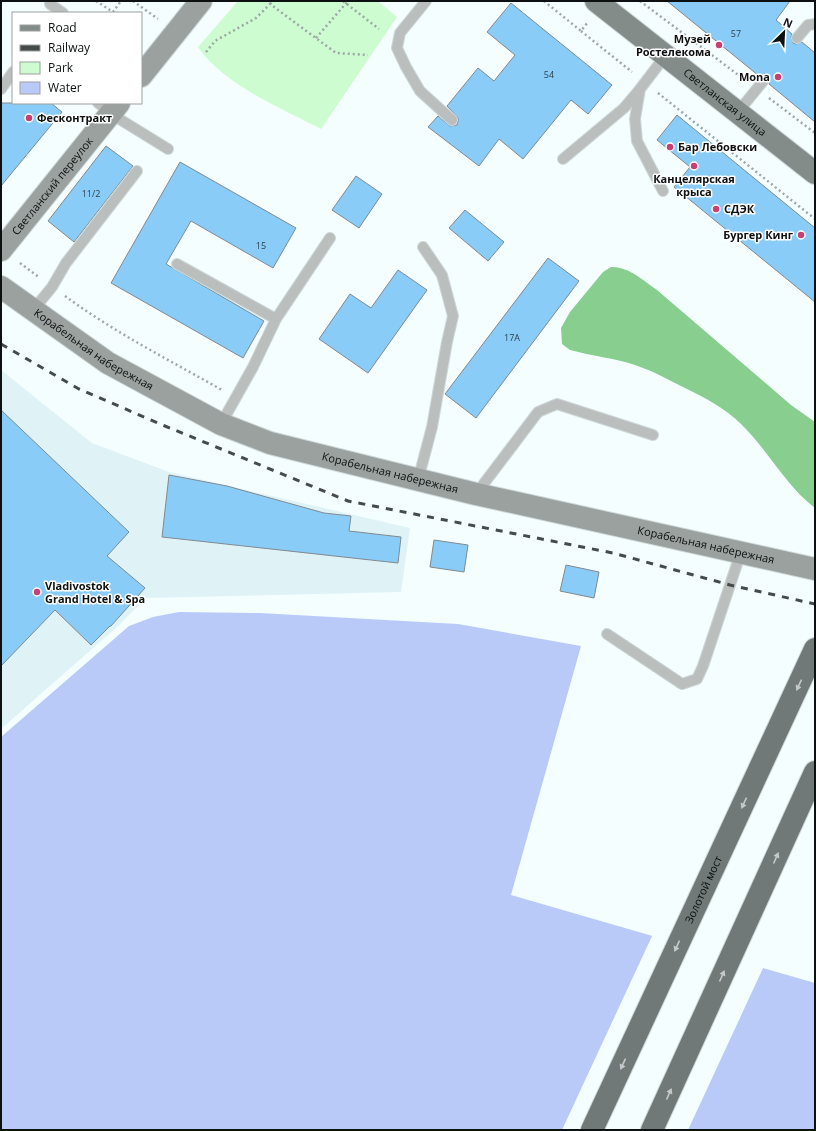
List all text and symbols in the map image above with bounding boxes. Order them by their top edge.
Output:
legend [12,12,142,104]
north arrow [764,12,804,52]
text: N [781,14,795,31]
text: Road [48,19,77,36]
house number: 57 [731,27,741,40]
place label: Музей Ростелекома [636,31,711,59]
text: Railway [48,39,91,56]
marker: Музей Ростелекома [714,40,724,50]
text: Park [48,59,74,76]
street label: Светланская улица [681,65,770,139]
house number: 54 [544,68,554,81]
place label: Mona [739,69,770,84]
marker: Mona [773,72,783,82]
text: Water [48,79,82,96]
place label: Фесконтракт [37,110,112,125]
marker: Фесконтракт [24,113,34,123]
street label: Светланский переулок [8,133,96,238]
place label: Бар Лебовски [678,139,757,154]
marker: Бар Лебовски [665,142,675,152]
marker: Канцелярская крыса [689,161,699,171]
place label: Канцелярская крыса [653,171,735,199]
house number: 11/2 [82,187,100,200]
place label: СДЭК [724,201,755,216]
marker: СДЭК [711,204,721,214]
place label: Бургер Кинг [723,227,793,242]
marker: Бургер Кинг [796,230,806,240]
house number: 15 [256,239,266,252]
street label: Корабельная набережная [31,305,156,393]
house number: 17А [504,331,520,344]
street label: Корабельная набережная [321,448,460,496]
street label: Корабельная набережная [636,522,776,567]
place label: Vladivostok Grand Hotel & Spa [45,578,145,606]
marker: Vladivostok Grand Hotel & Spa [32,587,42,597]
one-way arrow [796,679,802,690]
one-way arrow [741,797,747,808]
one-way arrow [773,852,779,863]
street label: Золотой мост [681,853,725,926]
one-way arrow [674,940,680,952]
one-way arrow [719,971,725,982]
one-way arrow [620,1058,626,1070]
one-way arrow [666,1088,672,1100]

